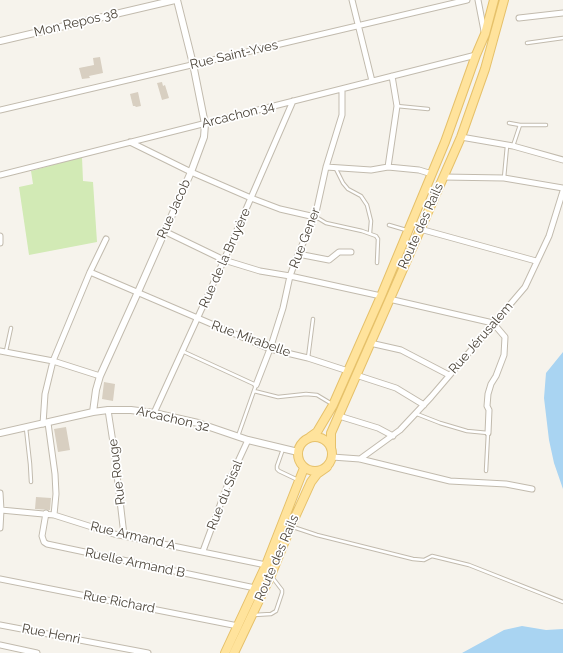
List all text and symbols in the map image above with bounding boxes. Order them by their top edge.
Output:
street label: Mon Repos 38 [32,6,120,40]
street label: Rue Saint-Yves [188,37,280,73]
street label: Arcachon 34 [200,98,276,132]
street label: Rue Jacob [154,177,194,241]
street label: Route des Rails [395,181,447,271]
street label: Rue Gener [286,205,324,271]
street label: Rue de la Bruyère [196,206,254,310]
street label: Rue Jérusalem [446,299,516,377]
street label: Rue Mirabelle [209,317,293,361]
street label: Arcachon 32 [135,403,211,435]
street label: Rue Rouge [105,438,129,506]
street label: Rue du Sisal [204,458,246,532]
street label: Route des Rails [252,512,302,604]
street label: Rue Armand A [89,519,177,553]
street label: Ruelle Armand B [84,545,186,581]
street label: Rue Richard [82,587,156,617]
street label: Rue Henri [20,621,82,647]

